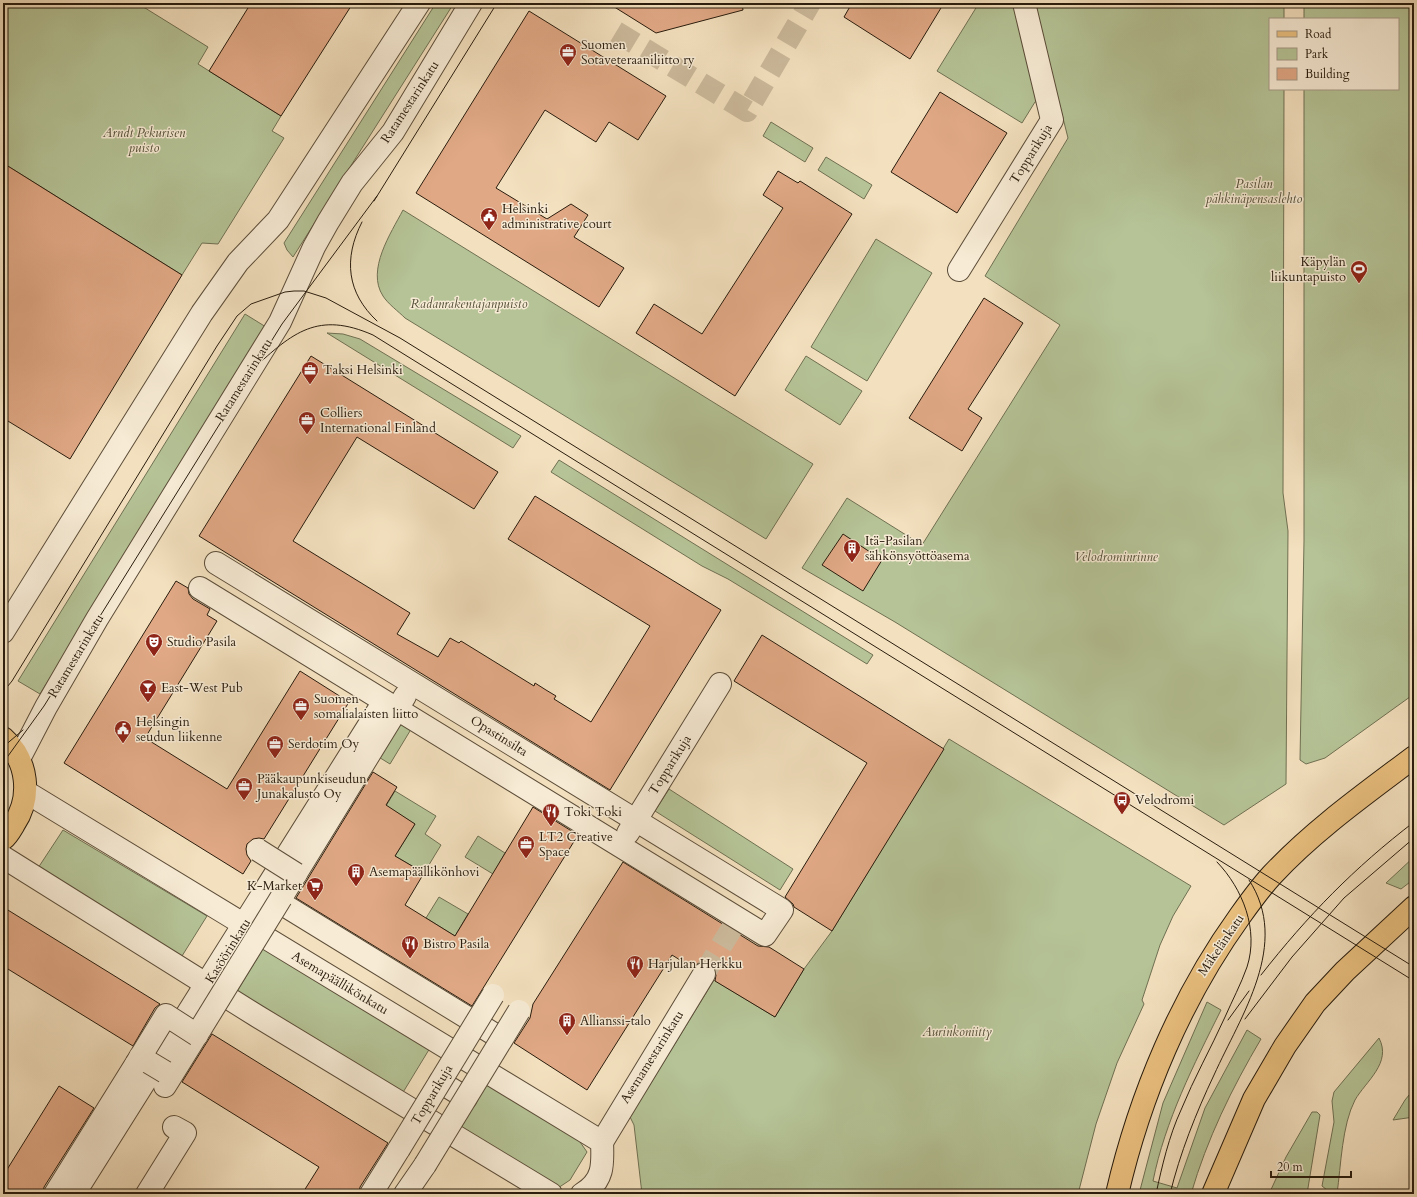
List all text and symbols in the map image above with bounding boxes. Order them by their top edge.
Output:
legend [1269,18,1399,90]
text: Road [1305,26,1332,42]
place label: Suomen Sotaveteraaniliitto ry [581,36,695,69]
office icon: Suomen Sotaveteraaniliitto ry [558,42,578,67]
text: Park [1305,46,1329,62]
street label: Ratamestarinkatu [377,57,443,147]
text: Building [1305,66,1350,82]
street label: Topparikuja [1005,120,1057,188]
park label: Arndt Pekurisen puisto [102,124,186,157]
park label: Pasilan pähkinäpensaslehto [1205,175,1302,208]
place label: Helsinki administrative court [502,200,612,233]
public building icon: Helsinki administrative court [479,206,499,231]
place label: Käpylän liikuntapuisto [1271,253,1347,286]
sports icon: Käpylän liikuntapuisto [1349,259,1369,284]
park label: Radanrakentajanpuisto [411,295,527,313]
street label: Ratamestarinkatu [211,335,277,425]
office icon: Taksi Helsinki [300,360,320,385]
place label: Taksi Helsinki [323,361,403,379]
place label: Colliers International Finland [320,404,436,437]
office icon: Colliers International Finland [297,410,317,435]
place label: Itä-Pasilan sähkönsyöttöasema [865,532,970,565]
building icon: Itä-Pasilan sähkönsyöttöasema [842,538,862,563]
park label: Velodrominrinne [1074,548,1159,566]
street label: Ratamestarinkatu [44,611,108,701]
theatre icon: Studio Pasila [144,632,164,657]
place label: Studio Pasila [167,633,236,651]
bar icon: East-West Pub [138,678,158,703]
place label: East-West Pub [161,679,243,697]
place label: Suomen somalialaisten liitto [314,690,418,723]
office icon: Suomen somalialaisten liitto [291,696,311,721]
street label: Opastinsilta [467,711,531,761]
place label: Helsingin seudun liikenne [136,713,223,746]
public building icon: Helsingin seudun liikenne [113,719,133,744]
street label: Topparikuja [644,731,696,799]
office icon: Serdotim Oy [265,734,285,759]
place label: Serdotim Oy [288,735,360,753]
place label: Pääkaupunkiseudun Junakalusto Oy [255,770,367,803]
office icon: Pääkaupunkiseudun Junakalusto Oy [234,776,254,801]
bus stop icon: Velodromi [1112,790,1132,815]
place label: Velodromi [1135,791,1194,809]
restaurant icon: Toki Toki [541,802,561,827]
place label: Toki Toki [564,803,622,821]
place label: LT2 Creative Space [539,828,613,861]
office icon: LT2 Creative Space [516,834,536,859]
building icon: Asemapäällikönhovi [346,862,366,887]
place label: Asemapäällikönhovi [369,863,480,881]
supermarket icon: K-Market [305,876,325,901]
place label: K-Market [247,877,302,895]
street label: Mäkelänkatu [1194,911,1248,979]
street label: Kasöörinkatu [201,915,255,987]
restaurant icon: Bistro Pasila [400,934,420,959]
place label: Bistro Pasila [423,935,490,953]
street label: Asemapäällikönkatu [288,947,392,1019]
restaurant icon: Harjulan Herkku [625,954,645,979]
place label: Harjulan Herkku [648,955,742,973]
street label: Asemamestarinkatu [616,1007,688,1107]
building icon: Allianssi-talo [557,1011,577,1036]
place label: Allianssi-talo [580,1012,651,1030]
park label: Aurinkoniitty [921,1023,992,1041]
street label: Topparikuja [407,1061,457,1129]
scale bar [1271,1153,1351,1179]
text: 20 m [1277,1159,1304,1175]

